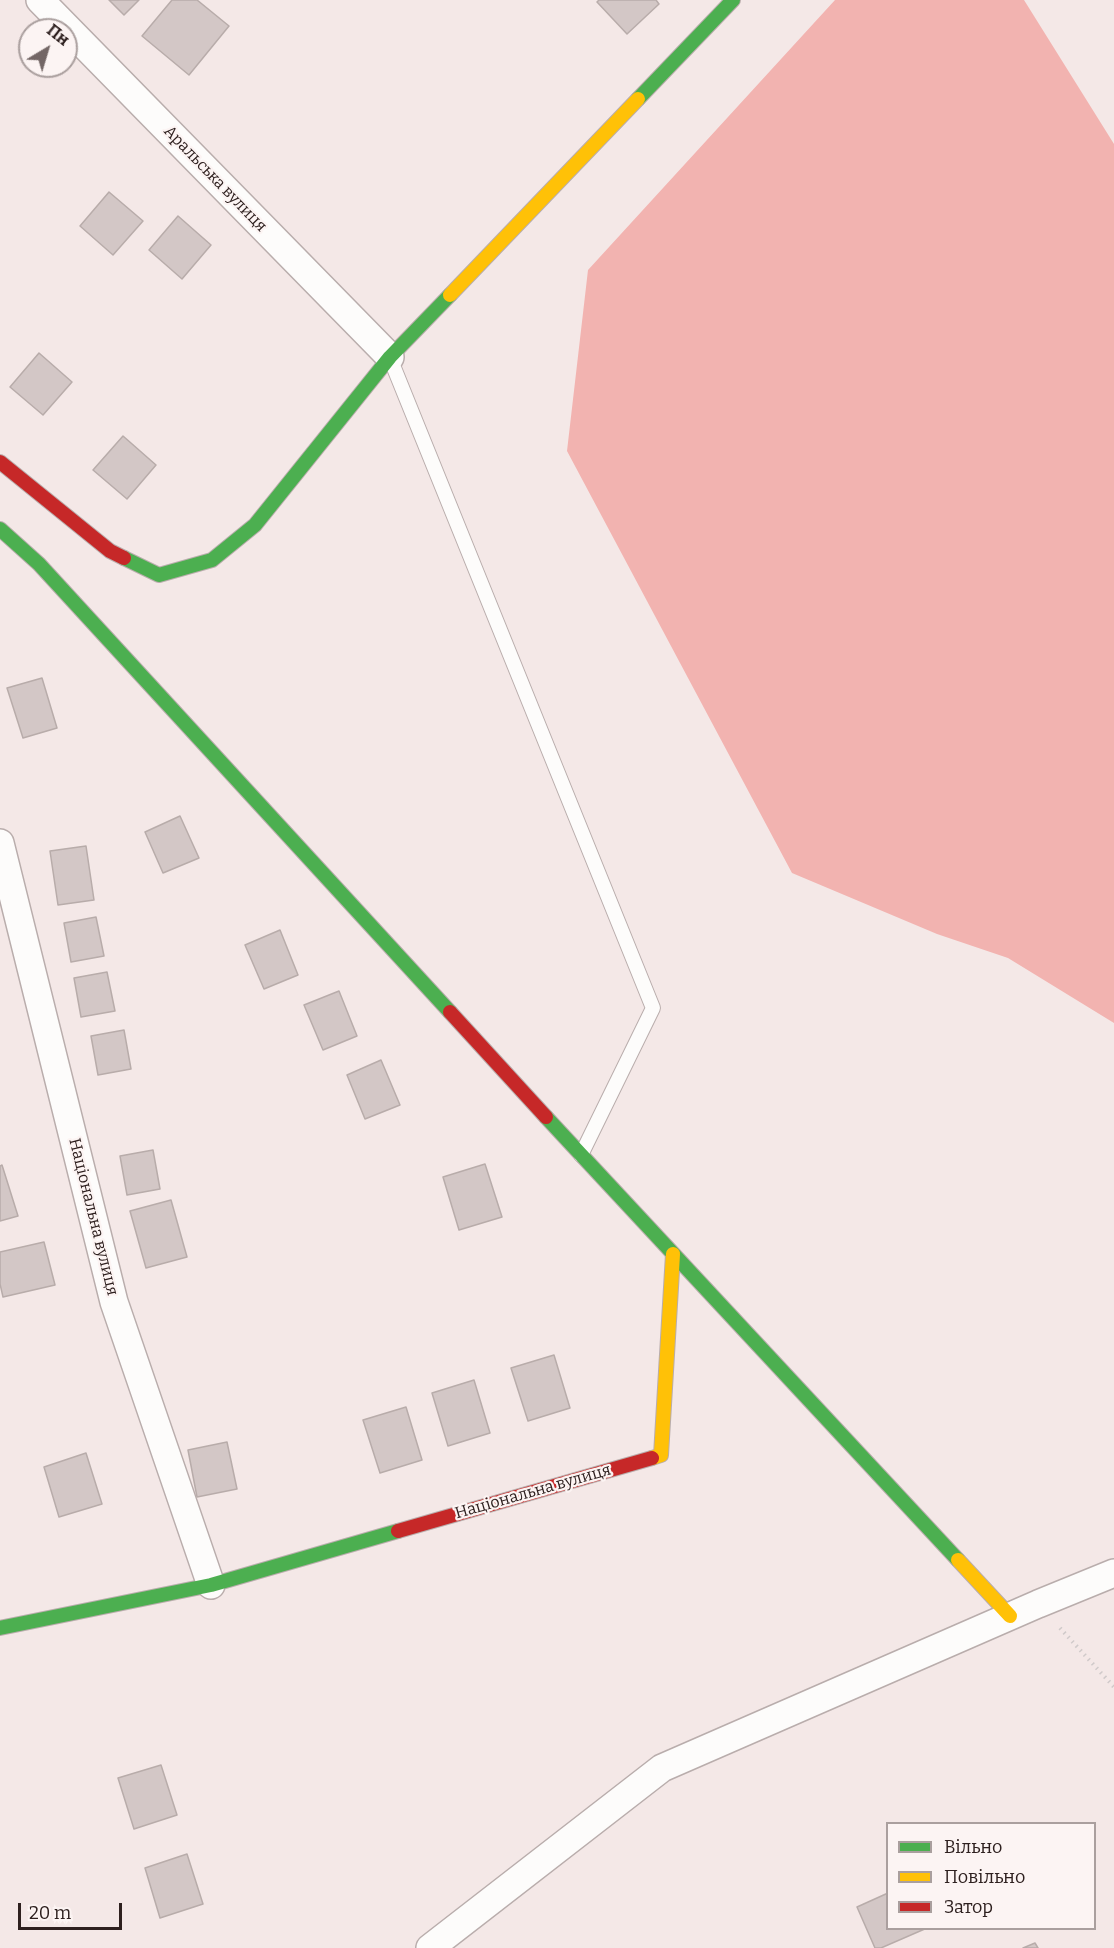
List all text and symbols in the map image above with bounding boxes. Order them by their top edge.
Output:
north arrow [18,18,78,78]
text: Пн [43,20,73,50]
street label: Аральська вулиця [159,122,271,236]
street label: Національна вулиця [64,1136,122,1298]
street label: Національна вулиця [453,1461,613,1523]
legend [886,1822,1096,1930]
text: Вільно [944,1836,1002,1858]
text: Повільно [944,1866,1025,1888]
scale bar [21,1891,124,1929]
text: Затор [944,1896,993,1918]
text: 20 m [29,1902,71,1924]

